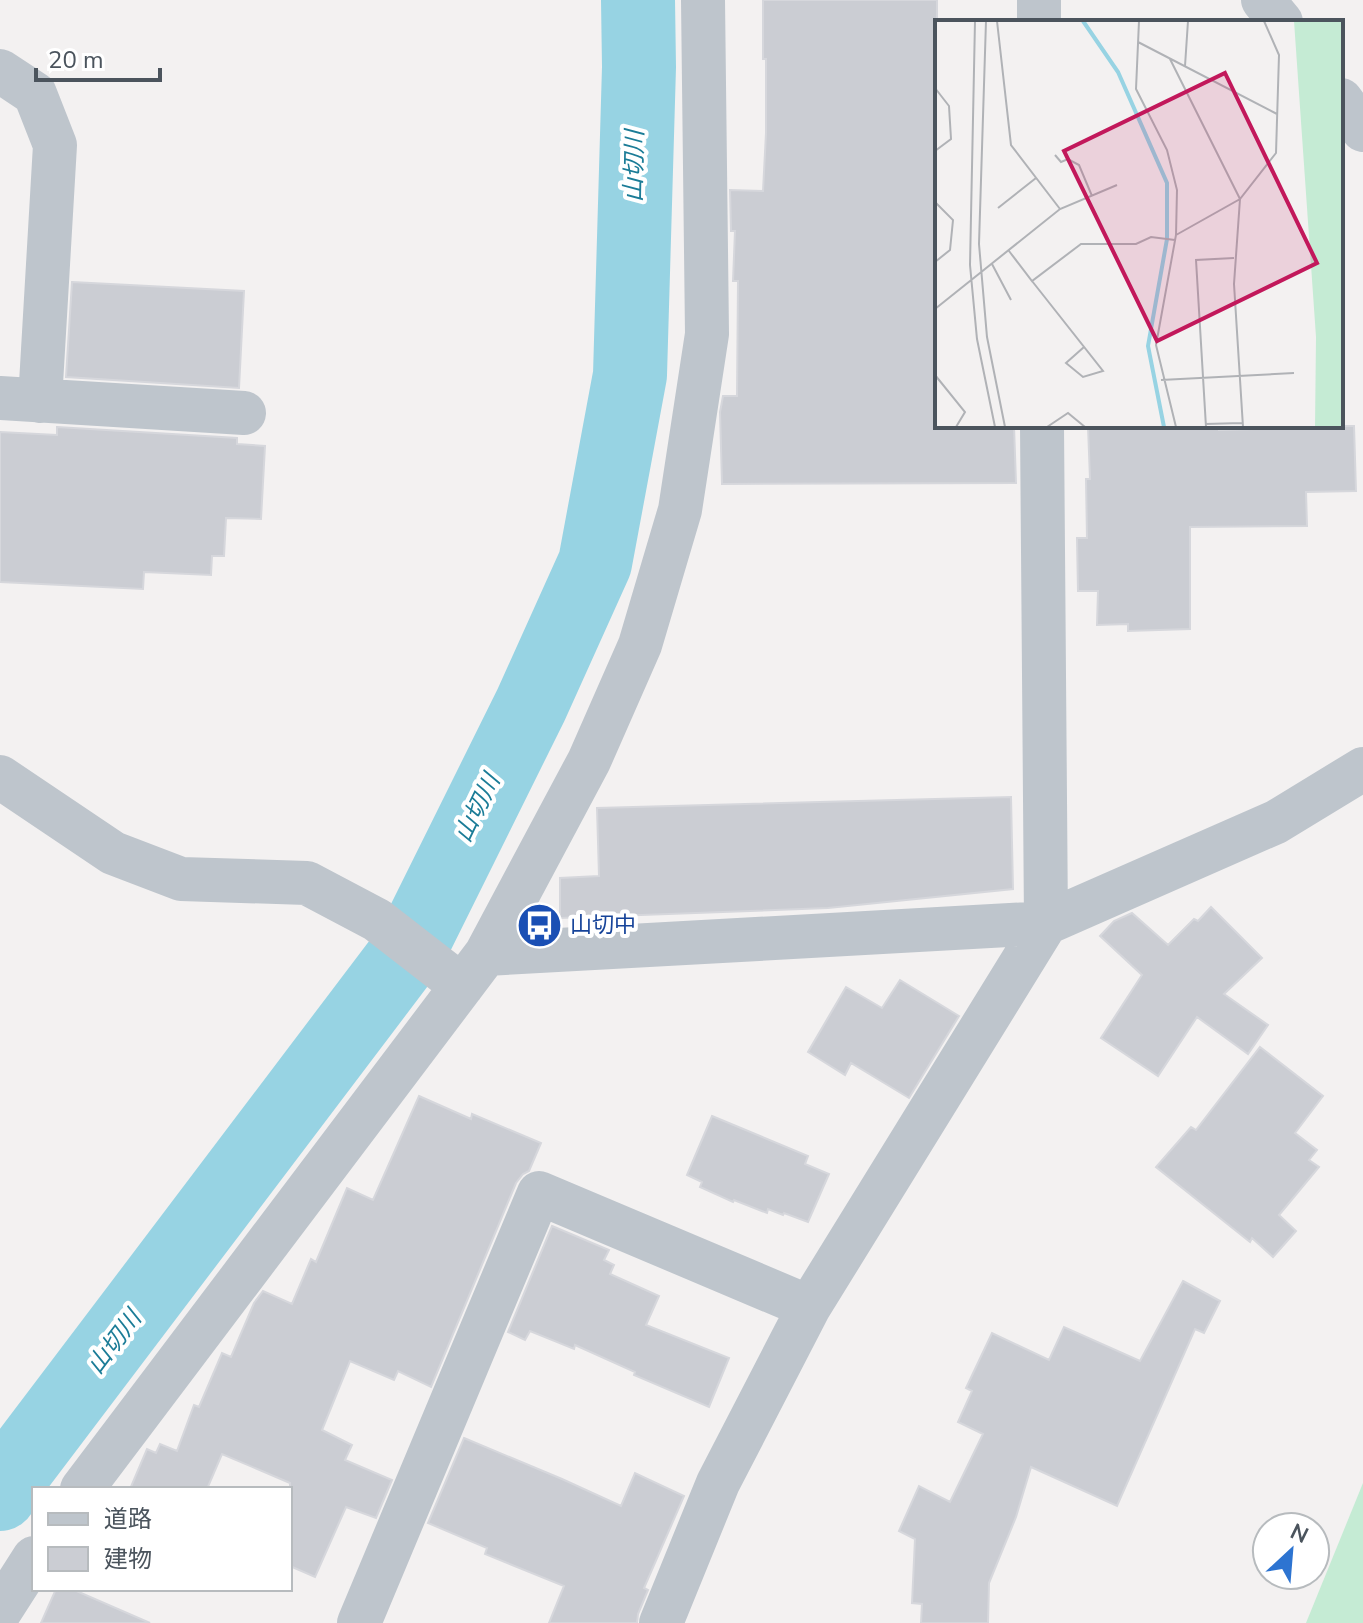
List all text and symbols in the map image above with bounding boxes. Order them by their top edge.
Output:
inset map [935,20,1343,428]
scale bar [36,32,160,82]
text: 20 m [48,44,104,76]
water label: 山切川 [617,127,651,202]
water label: 山切川 [447,766,508,847]
bus stop icon: 山切中 [515,901,563,949]
place label: 山切中 [570,910,636,940]
water label: 山切川 [80,1301,150,1380]
legend [32,1487,292,1591]
text: 道路 [104,1503,152,1535]
north arrow [1251,1511,1331,1591]
text: N [1285,1517,1313,1551]
text: 建物 [104,1543,152,1575]

